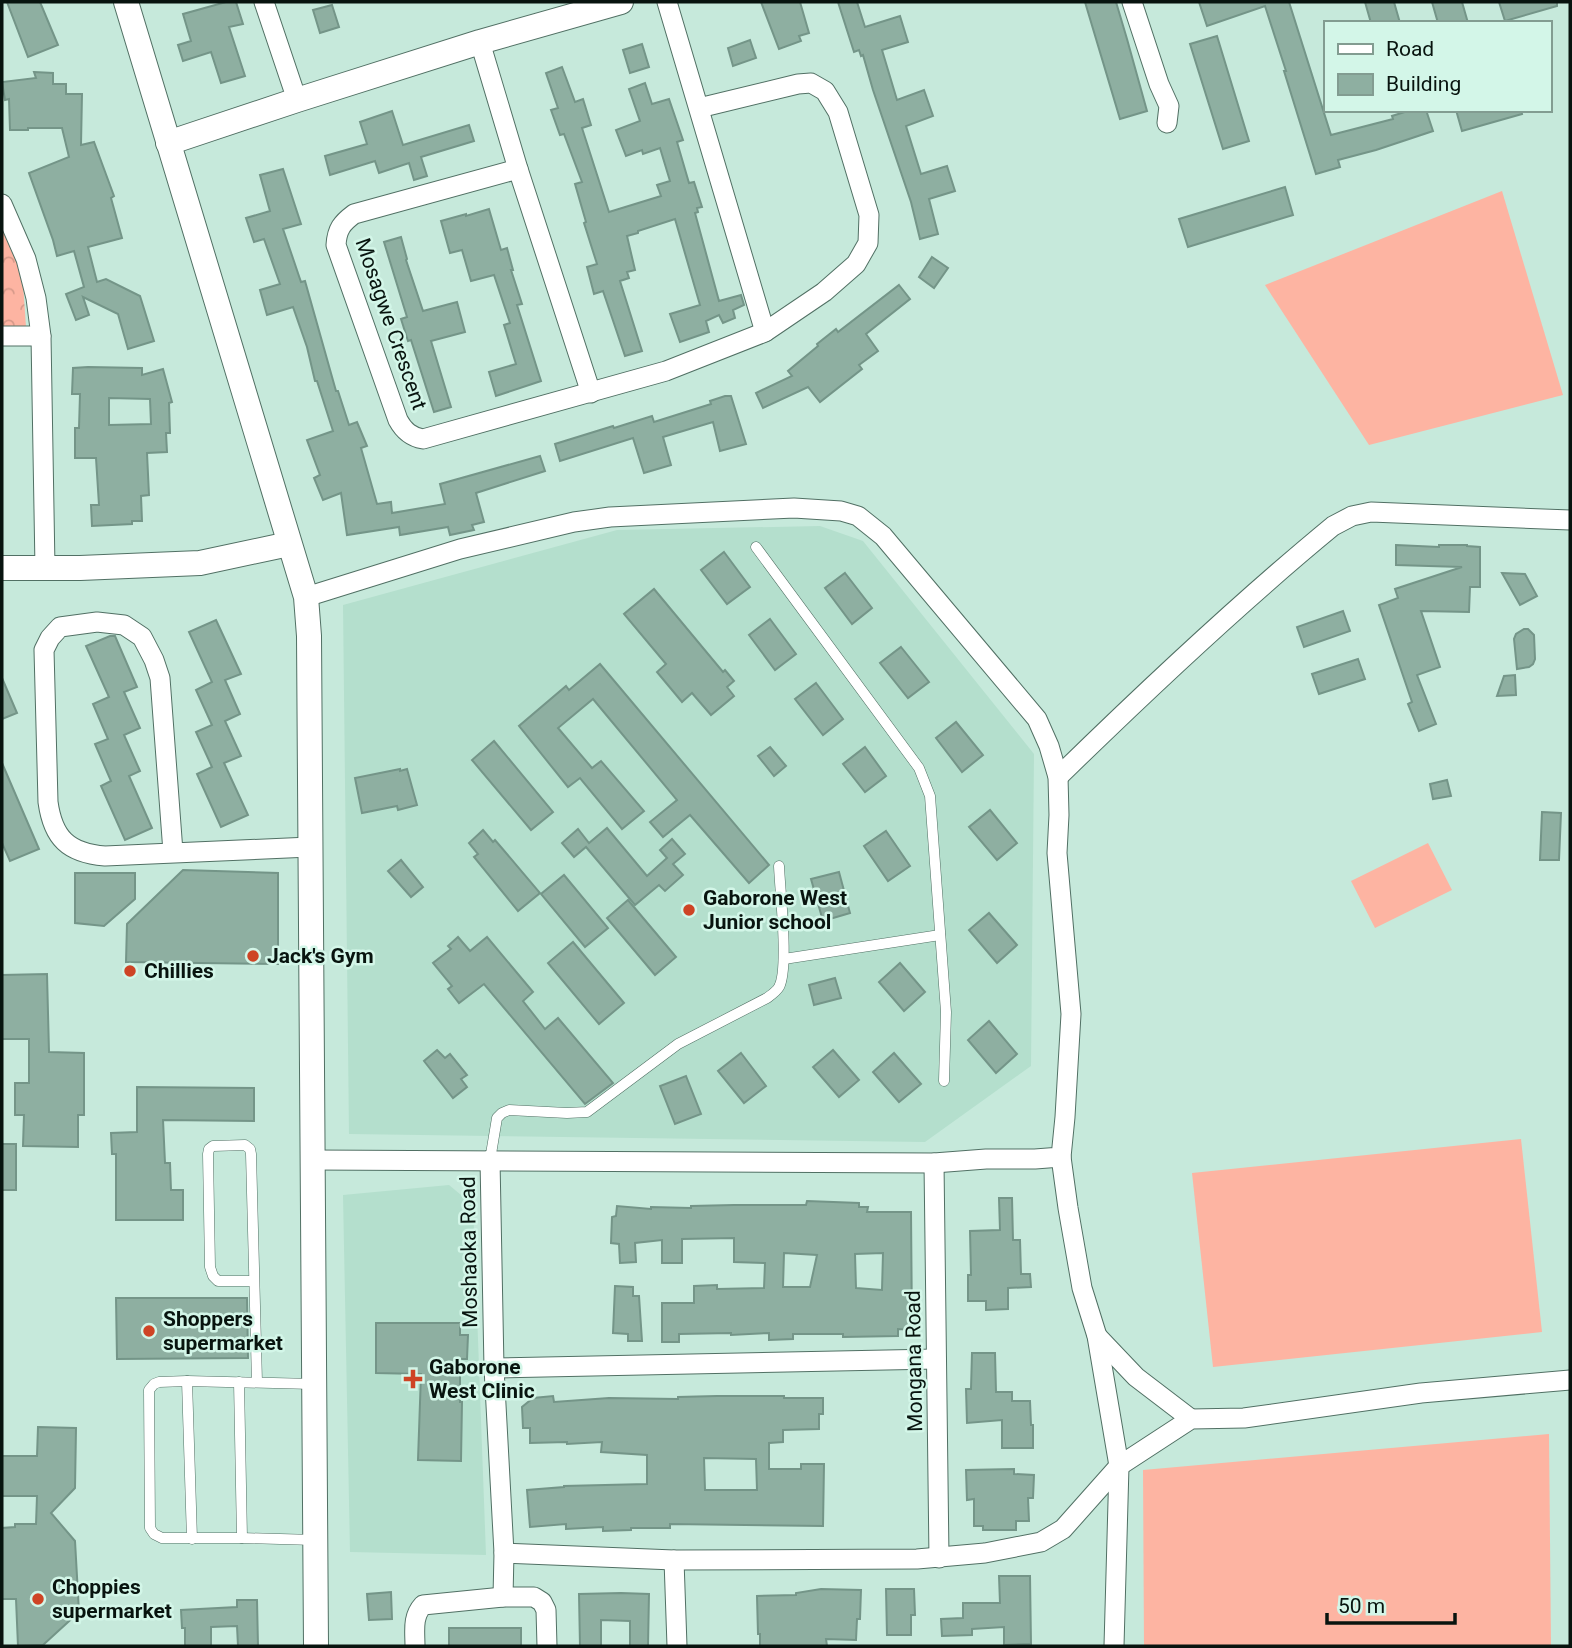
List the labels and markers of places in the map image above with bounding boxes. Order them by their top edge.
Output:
place label: Gaborone West Junior school [703,886,847,934]
marker: Gaborone West Junior school [681,902,697,918]
place label: Jack's Gym [267,944,374,968]
marker: Jack's Gym [245,948,261,964]
place label: Chillies [144,959,214,983]
marker: Chillies [122,963,138,979]
place label: Shoppers supermarket [163,1307,283,1355]
marker: Shoppers supermarket [141,1323,157,1339]
place label: Gaborone West Clinic [429,1355,535,1403]
marker: Gaborone West Clinic [403,1369,423,1389]
place label: Choppies supermarket [52,1575,172,1623]
marker: Choppies supermarket [30,1591,46,1607]

